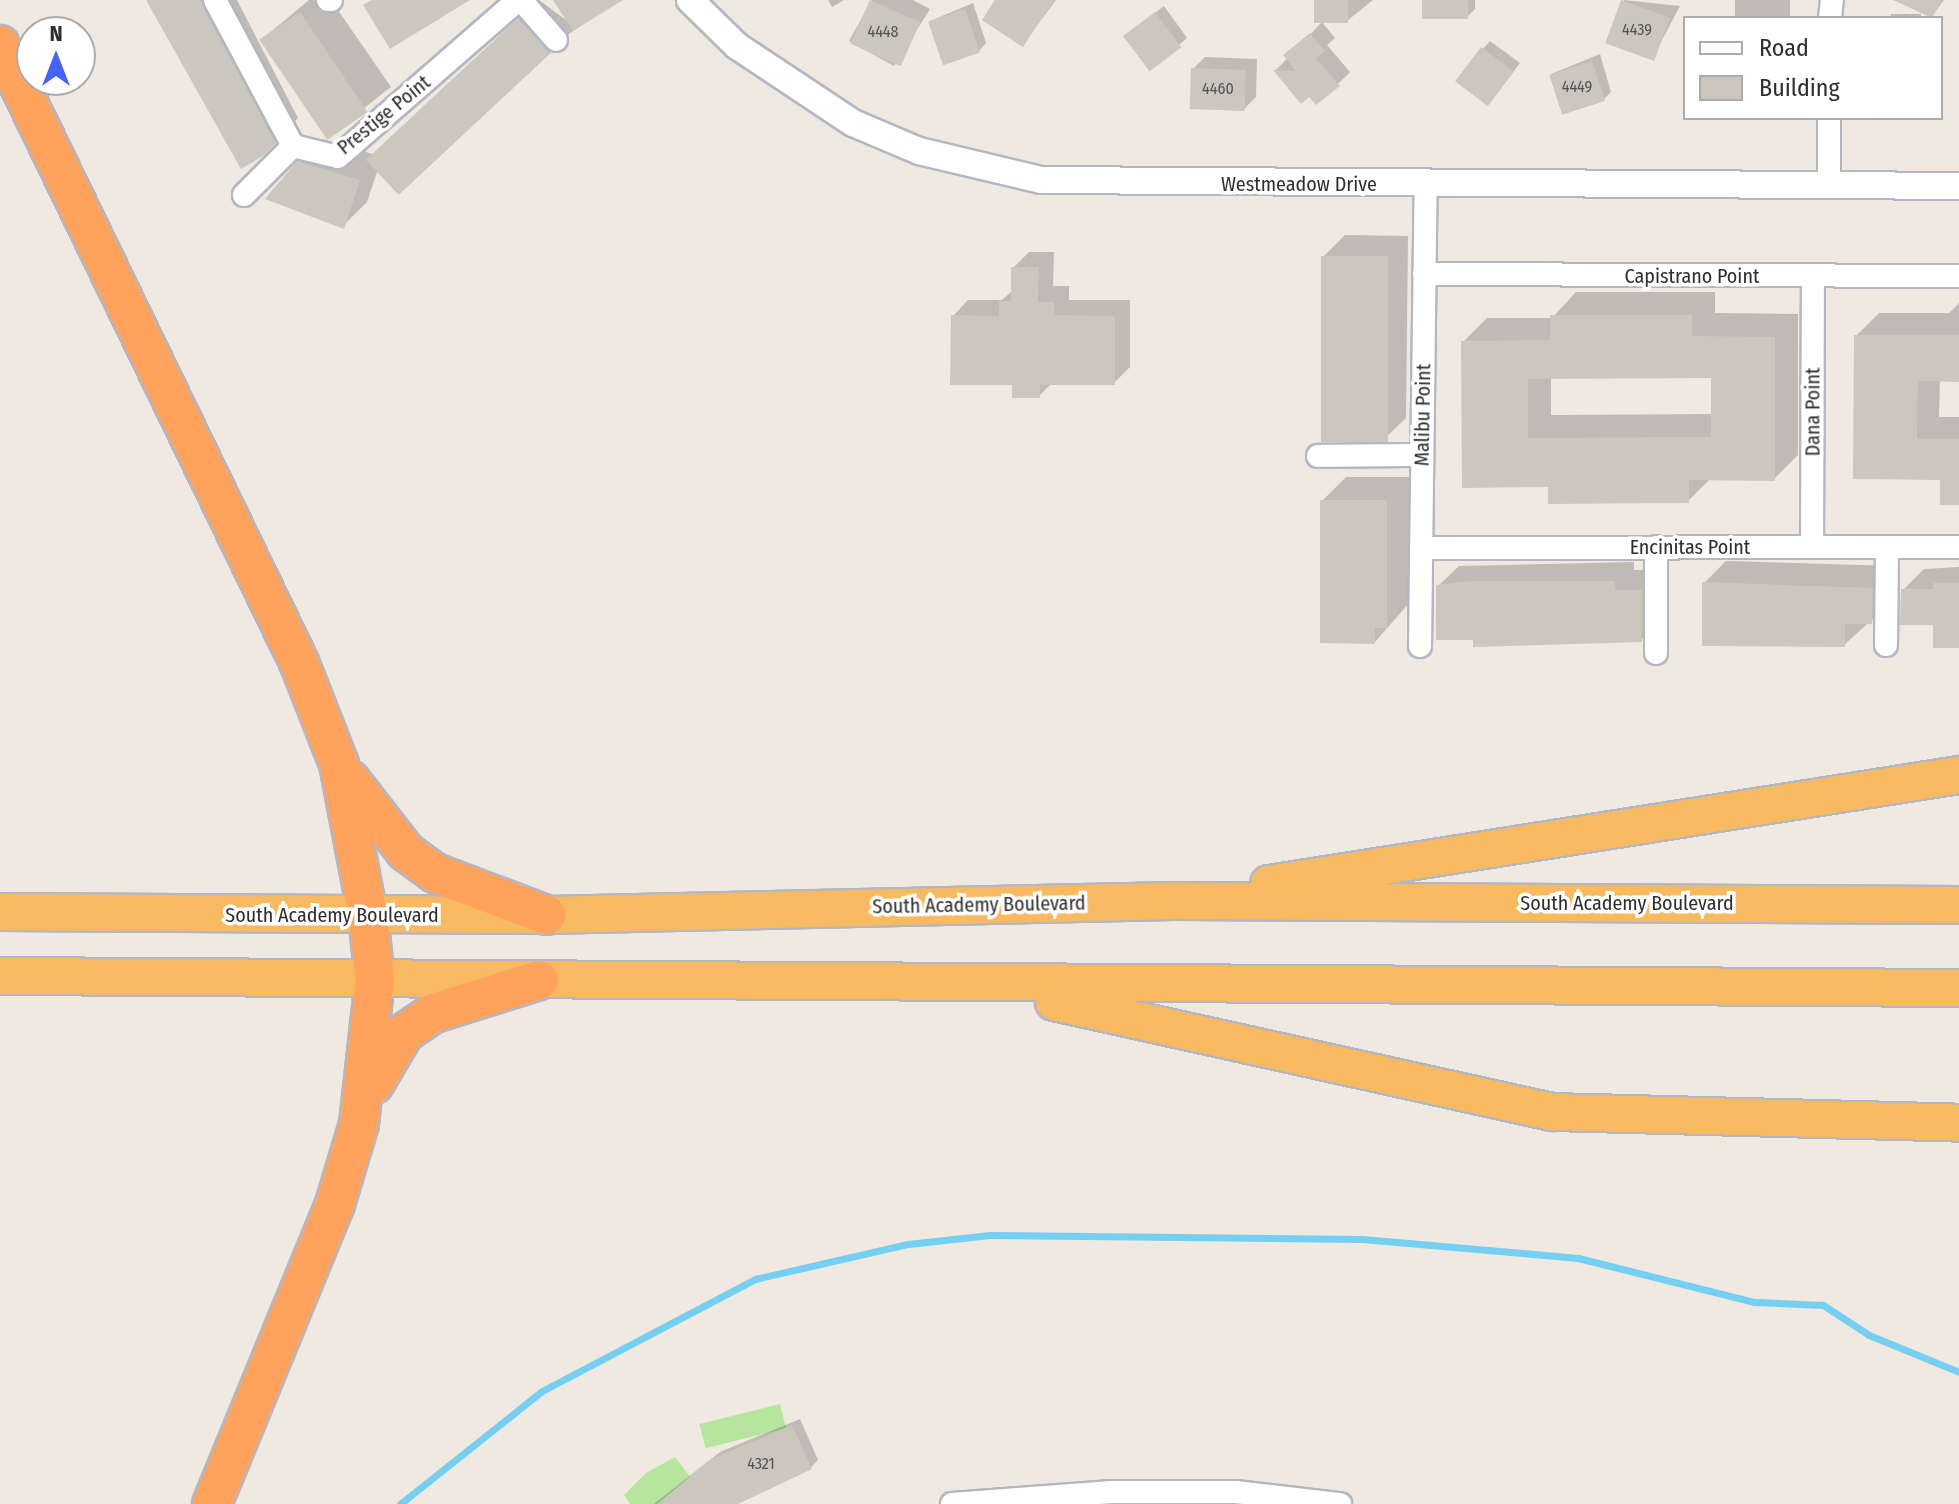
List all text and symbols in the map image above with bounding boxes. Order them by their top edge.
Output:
north arrow [16,16,96,96]
legend [1683,16,1943,120]
text: N [49,20,63,47]
house number: 4439 [1622,20,1652,40]
house number: 4448 [867,22,899,42]
text: Road [1759,34,1809,62]
street label: Prestige Point [333,70,435,160]
text: Building [1759,74,1840,102]
house number: 4449 [1562,77,1592,97]
house number: 4460 [1202,79,1234,99]
street label: Westmeadow Drive [1221,172,1377,196]
street label: Capistrano Point [1625,264,1759,288]
street label: Malibu Point [1410,364,1436,466]
street label: Dana Point [1801,368,1825,456]
street label: Encinitas Point [1630,535,1750,559]
street label: South Academy Boulevard [872,891,1086,919]
street label: South Academy Boulevard [1520,891,1734,915]
street label: South Academy Boulevard [225,903,439,927]
house number: 4321 [747,1454,775,1474]

